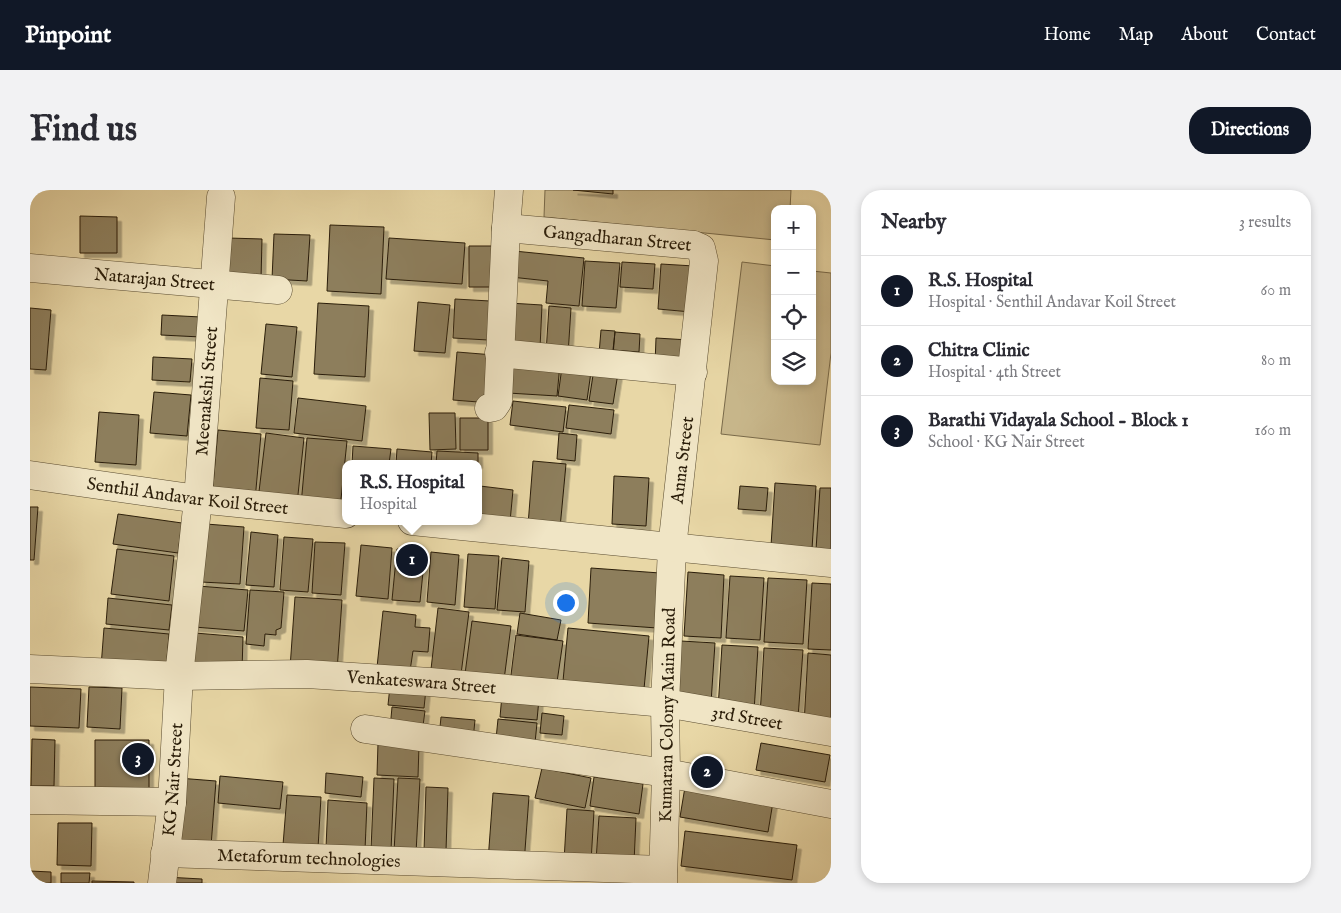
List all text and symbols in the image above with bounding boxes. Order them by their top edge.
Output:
text: Pinpoint [25,20,111,51]
text: Home [1044,24,1091,47]
text: Map [1119,24,1153,47]
text: About [1181,24,1228,47]
text: Contact [1256,24,1316,47]
button: Directions [1189,107,1311,154]
text: Find us [30,108,137,153]
map controls [771,205,816,385]
button: + [771,205,816,250]
text: Nearby [881,209,946,236]
text: 3 results [1239,213,1291,233]
street label: Gangadharan Street [542,221,692,258]
button: − [771,250,816,295]
street label: Natarajan Street [93,264,216,297]
text: R.S. Hospital [928,269,1033,293]
text: 1 [894,281,900,301]
text: 60 m [1261,281,1291,301]
text: Hospital · Senthil Andavar Koil Street [928,293,1176,313]
button: locate [771,295,816,340]
street label: Meenakshi Street [191,326,224,457]
text: Chitra Clinic [928,339,1030,363]
button: layers [771,340,816,385]
text: 2 [893,351,901,371]
text: 80 m [1261,351,1291,371]
text: Hospital · 4th Street [928,363,1061,383]
text: Barathi Vidayala School - Block 1 [928,409,1189,433]
street label: Anna Street [667,415,700,506]
text: 3 [894,421,900,441]
text: 160 m [1255,421,1291,441]
text: School · KG Nair Street [928,433,1085,453]
popup [342,460,482,525]
text: R.S. Hospital [360,471,464,495]
street label: Senthil Andavar Koil Street [85,473,289,521]
text: Hospital [360,495,417,515]
pin: 1 [396,541,428,579]
your location [553,590,579,616]
street label: Kumaran Colony Main Road [655,607,682,823]
street label: Venkateswara Street [345,667,497,701]
street label: 3rd Street [710,701,784,736]
street label: KG Nair Street [158,722,189,838]
pin: 3 [122,740,154,778]
pin: 2 [691,753,723,791]
street label: Metaforum technologies [217,845,401,874]

